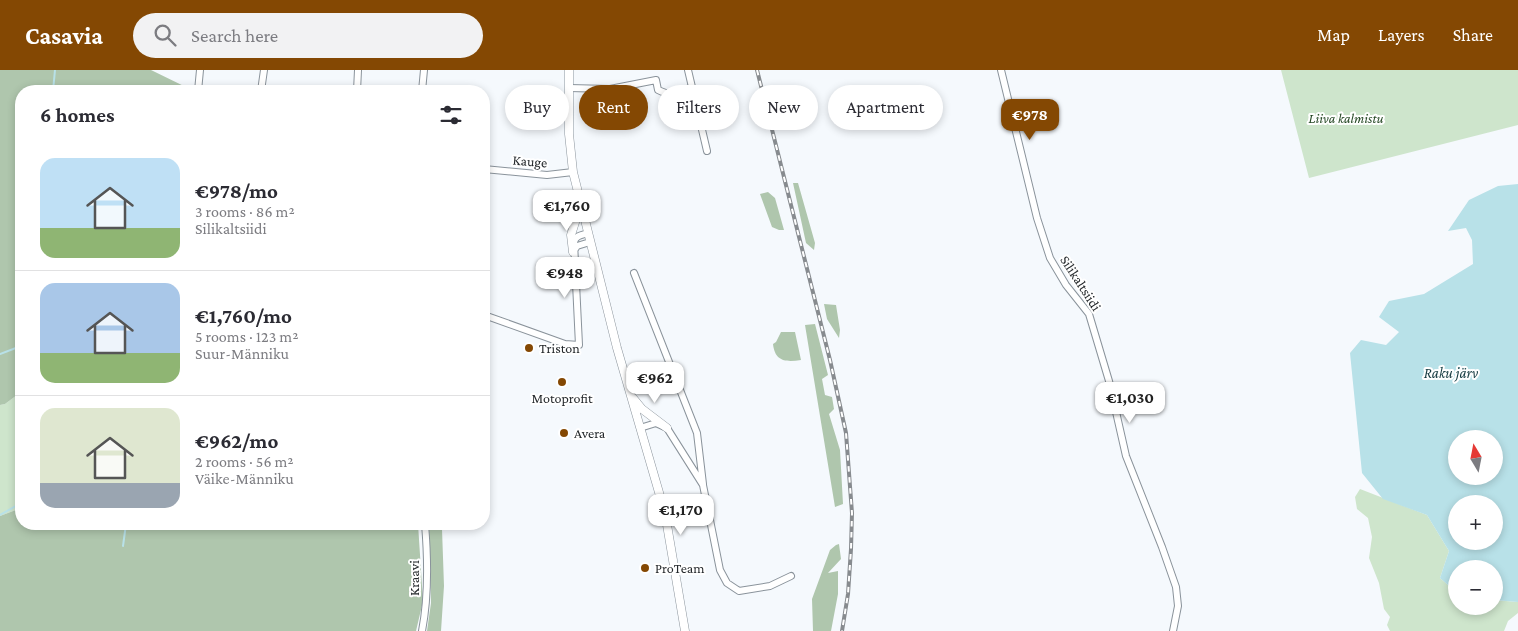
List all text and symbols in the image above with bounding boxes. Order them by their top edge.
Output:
search box [133,13,483,58]
icon: search [151,21,179,49]
text: Casavia [25,22,103,49]
text: Search here [191,25,278,46]
text: Map [1317,25,1350,45]
text: Layers [1378,25,1425,45]
text: Share [1453,25,1493,45]
chip: Buy [505,85,569,130]
chip: Rent [579,85,648,130]
chip: Filters [658,85,739,130]
chip: New [749,85,818,130]
chip: Apartment [828,85,943,130]
pin: €978 [1000,98,1060,141]
icon: filters [437,101,465,129]
text: 6 homes [40,103,115,127]
text: €978 [1012,106,1048,123]
park label: Liiva kalmistu [1308,110,1384,126]
street label: Kauge [512,152,548,170]
icon: home [80,178,140,238]
text: €978/mo [195,179,278,203]
pin: €1,760 [526,190,608,232]
text: €1,760 [544,197,590,214]
text: 3 rooms · 86 m² [195,203,295,220]
text: Silikaltsiidi [195,220,267,237]
street label: Silikaltsiidi [1057,252,1105,314]
pin: €948 [535,256,595,299]
text: €948 [547,264,583,281]
icon: home [80,303,140,363]
text: €1,760/mo [195,304,292,328]
text: 5 rooms · 123 m² [195,328,298,345]
place label: Triston [539,340,580,356]
marker: Triston [523,342,535,354]
text: Suur-Männiku [195,345,289,362]
pin: €962 [625,362,685,404]
water label: Raku järv [1424,365,1478,382]
text: €962 [637,369,673,386]
marker: Motoprofit [556,376,568,388]
pin: €1,030 [1089,382,1171,424]
text: €1,030 [1106,389,1154,406]
place label: Motoprofit [531,390,593,406]
place label: Avera [574,425,606,441]
marker: Avera [558,427,570,439]
icon: home [80,428,140,488]
text: €962/mo [195,429,278,453]
north arrow [1448,430,1502,485]
map controls [1448,430,1503,615]
text: 2 rooms · 56 m² [195,453,294,470]
text: Väike-Männiku [195,470,294,487]
pin: €1,170 [640,494,722,536]
button: + [1448,495,1503,550]
text: €1,170 [659,501,703,518]
street label: Kraavi [406,560,422,596]
place label: ProTeam [655,560,705,576]
button: − [1448,560,1503,615]
marker: ProTeam [639,562,651,574]

